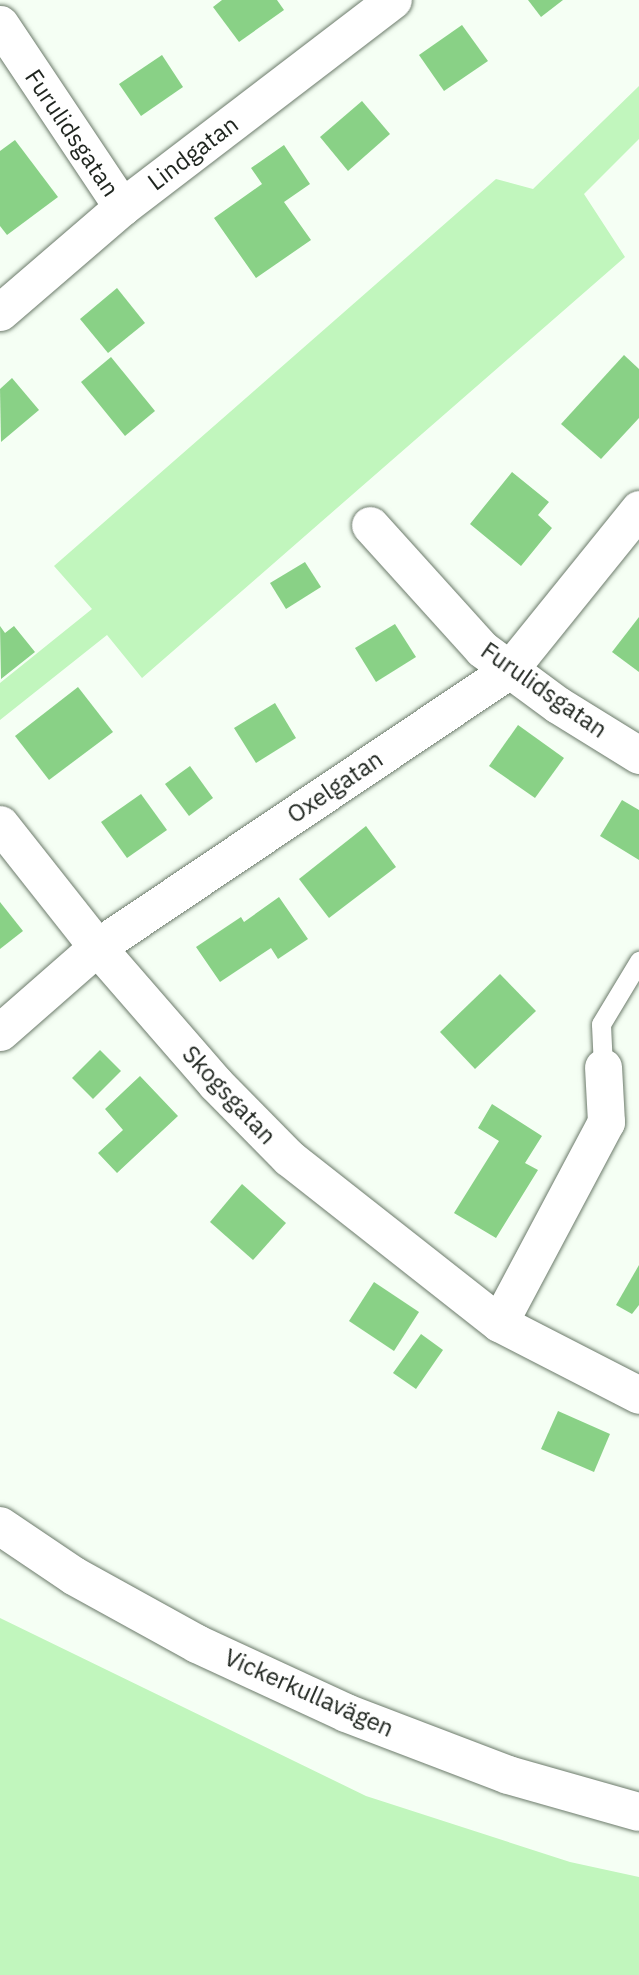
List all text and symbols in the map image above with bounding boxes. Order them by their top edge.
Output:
street label: Furulidsgatan [19,64,125,202]
street label: Lindgatan [142,110,244,196]
street label: Furulidsgatan [476,636,612,744]
street label: Oxelgatan [282,745,388,829]
street label: Skogsgatan [176,1040,282,1150]
street label: Vickerkullavägen [220,1643,398,1743]

